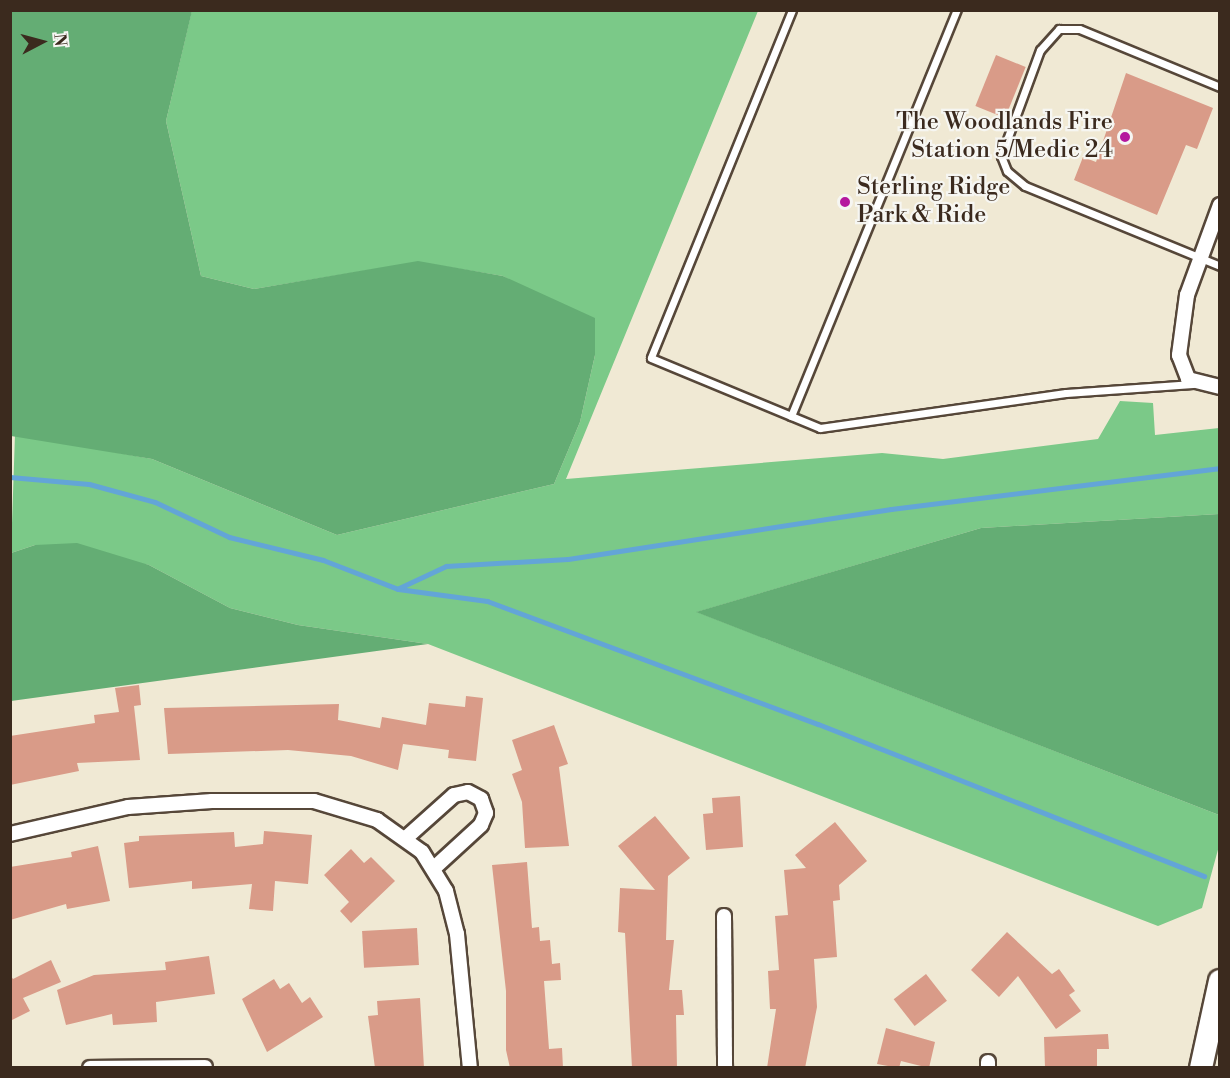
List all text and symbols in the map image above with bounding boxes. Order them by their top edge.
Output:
north arrow [12,12,72,72]
text: N [49,33,71,47]
place label: The Woodlands Fire Station 5/Medic 24 [896,109,1113,165]
marker: The Woodlands Fire Station 5/Medic 24 [1118,130,1132,144]
place label: Sterling Ridge Park & Ride [857,174,1010,230]
marker: Sterling Ridge Park & Ride [838,195,852,209]

